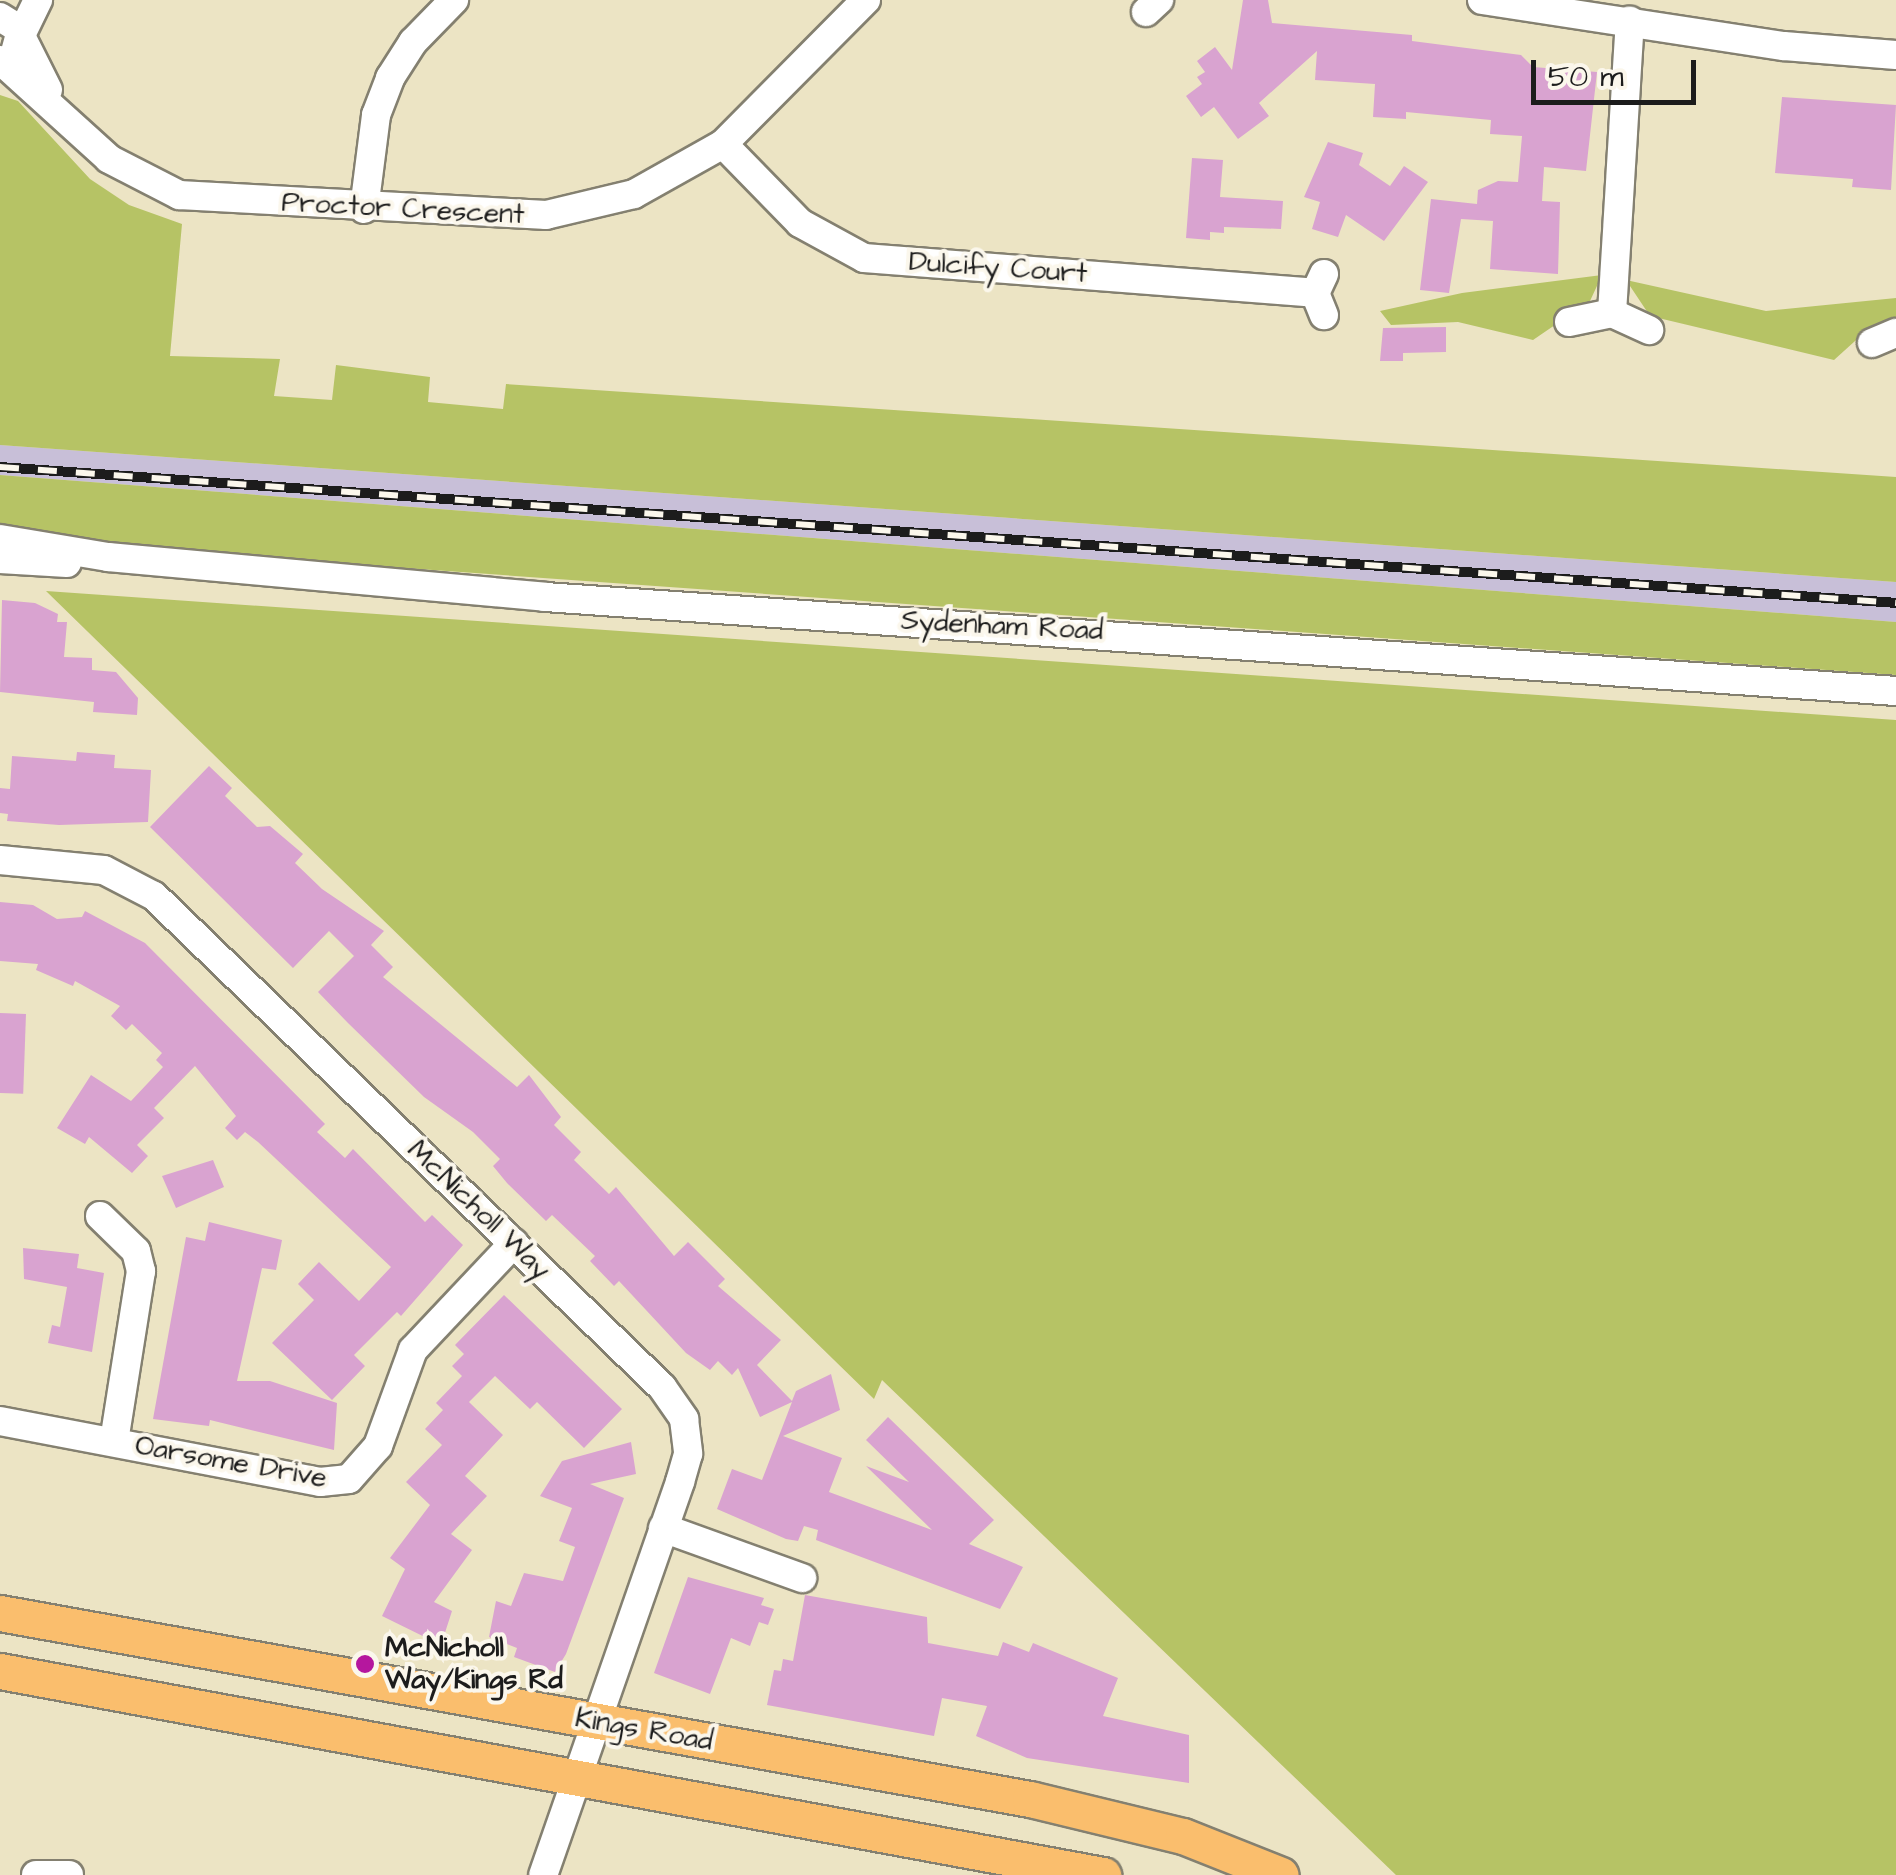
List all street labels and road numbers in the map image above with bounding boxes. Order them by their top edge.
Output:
street label: Proctor Crescent [281,186,525,232]
street label: Dulcify Court [908,245,1088,291]
street label: Sydenham Road [900,604,1104,648]
street label: McNicholl Way [400,1133,558,1287]
street label: Oarsome Drive [133,1429,329,1495]
street label: Kings Road [573,1701,715,1759]

